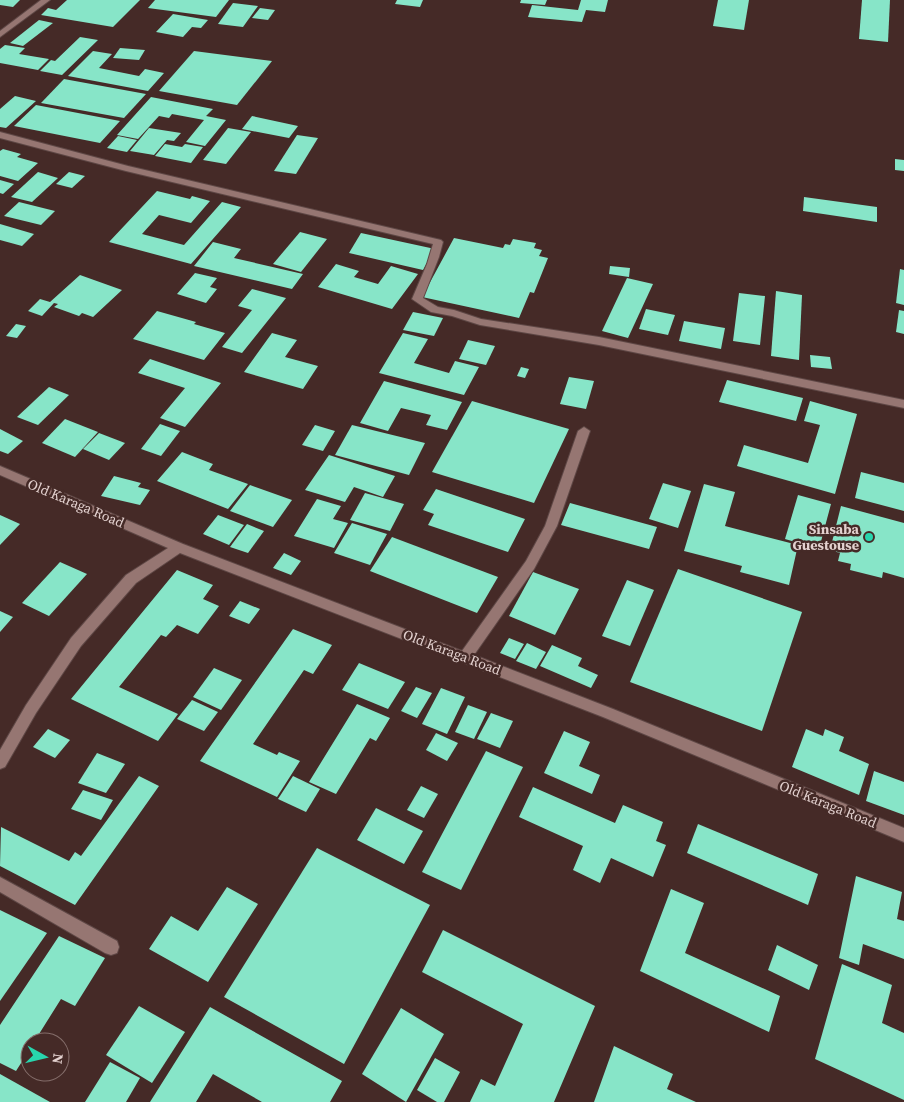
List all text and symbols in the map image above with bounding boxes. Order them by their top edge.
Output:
street label: Old Karaga Road [25,474,128,532]
place label: Sinsaba Guestouse [792,519,860,555]
marker: Sinsaba Guestouse [863,531,875,543]
street label: Old Karaga Road [400,624,504,680]
street label: Old Karaga Road [776,775,880,833]
north arrow [20,1032,70,1082]
text: N [47,1052,68,1065]

